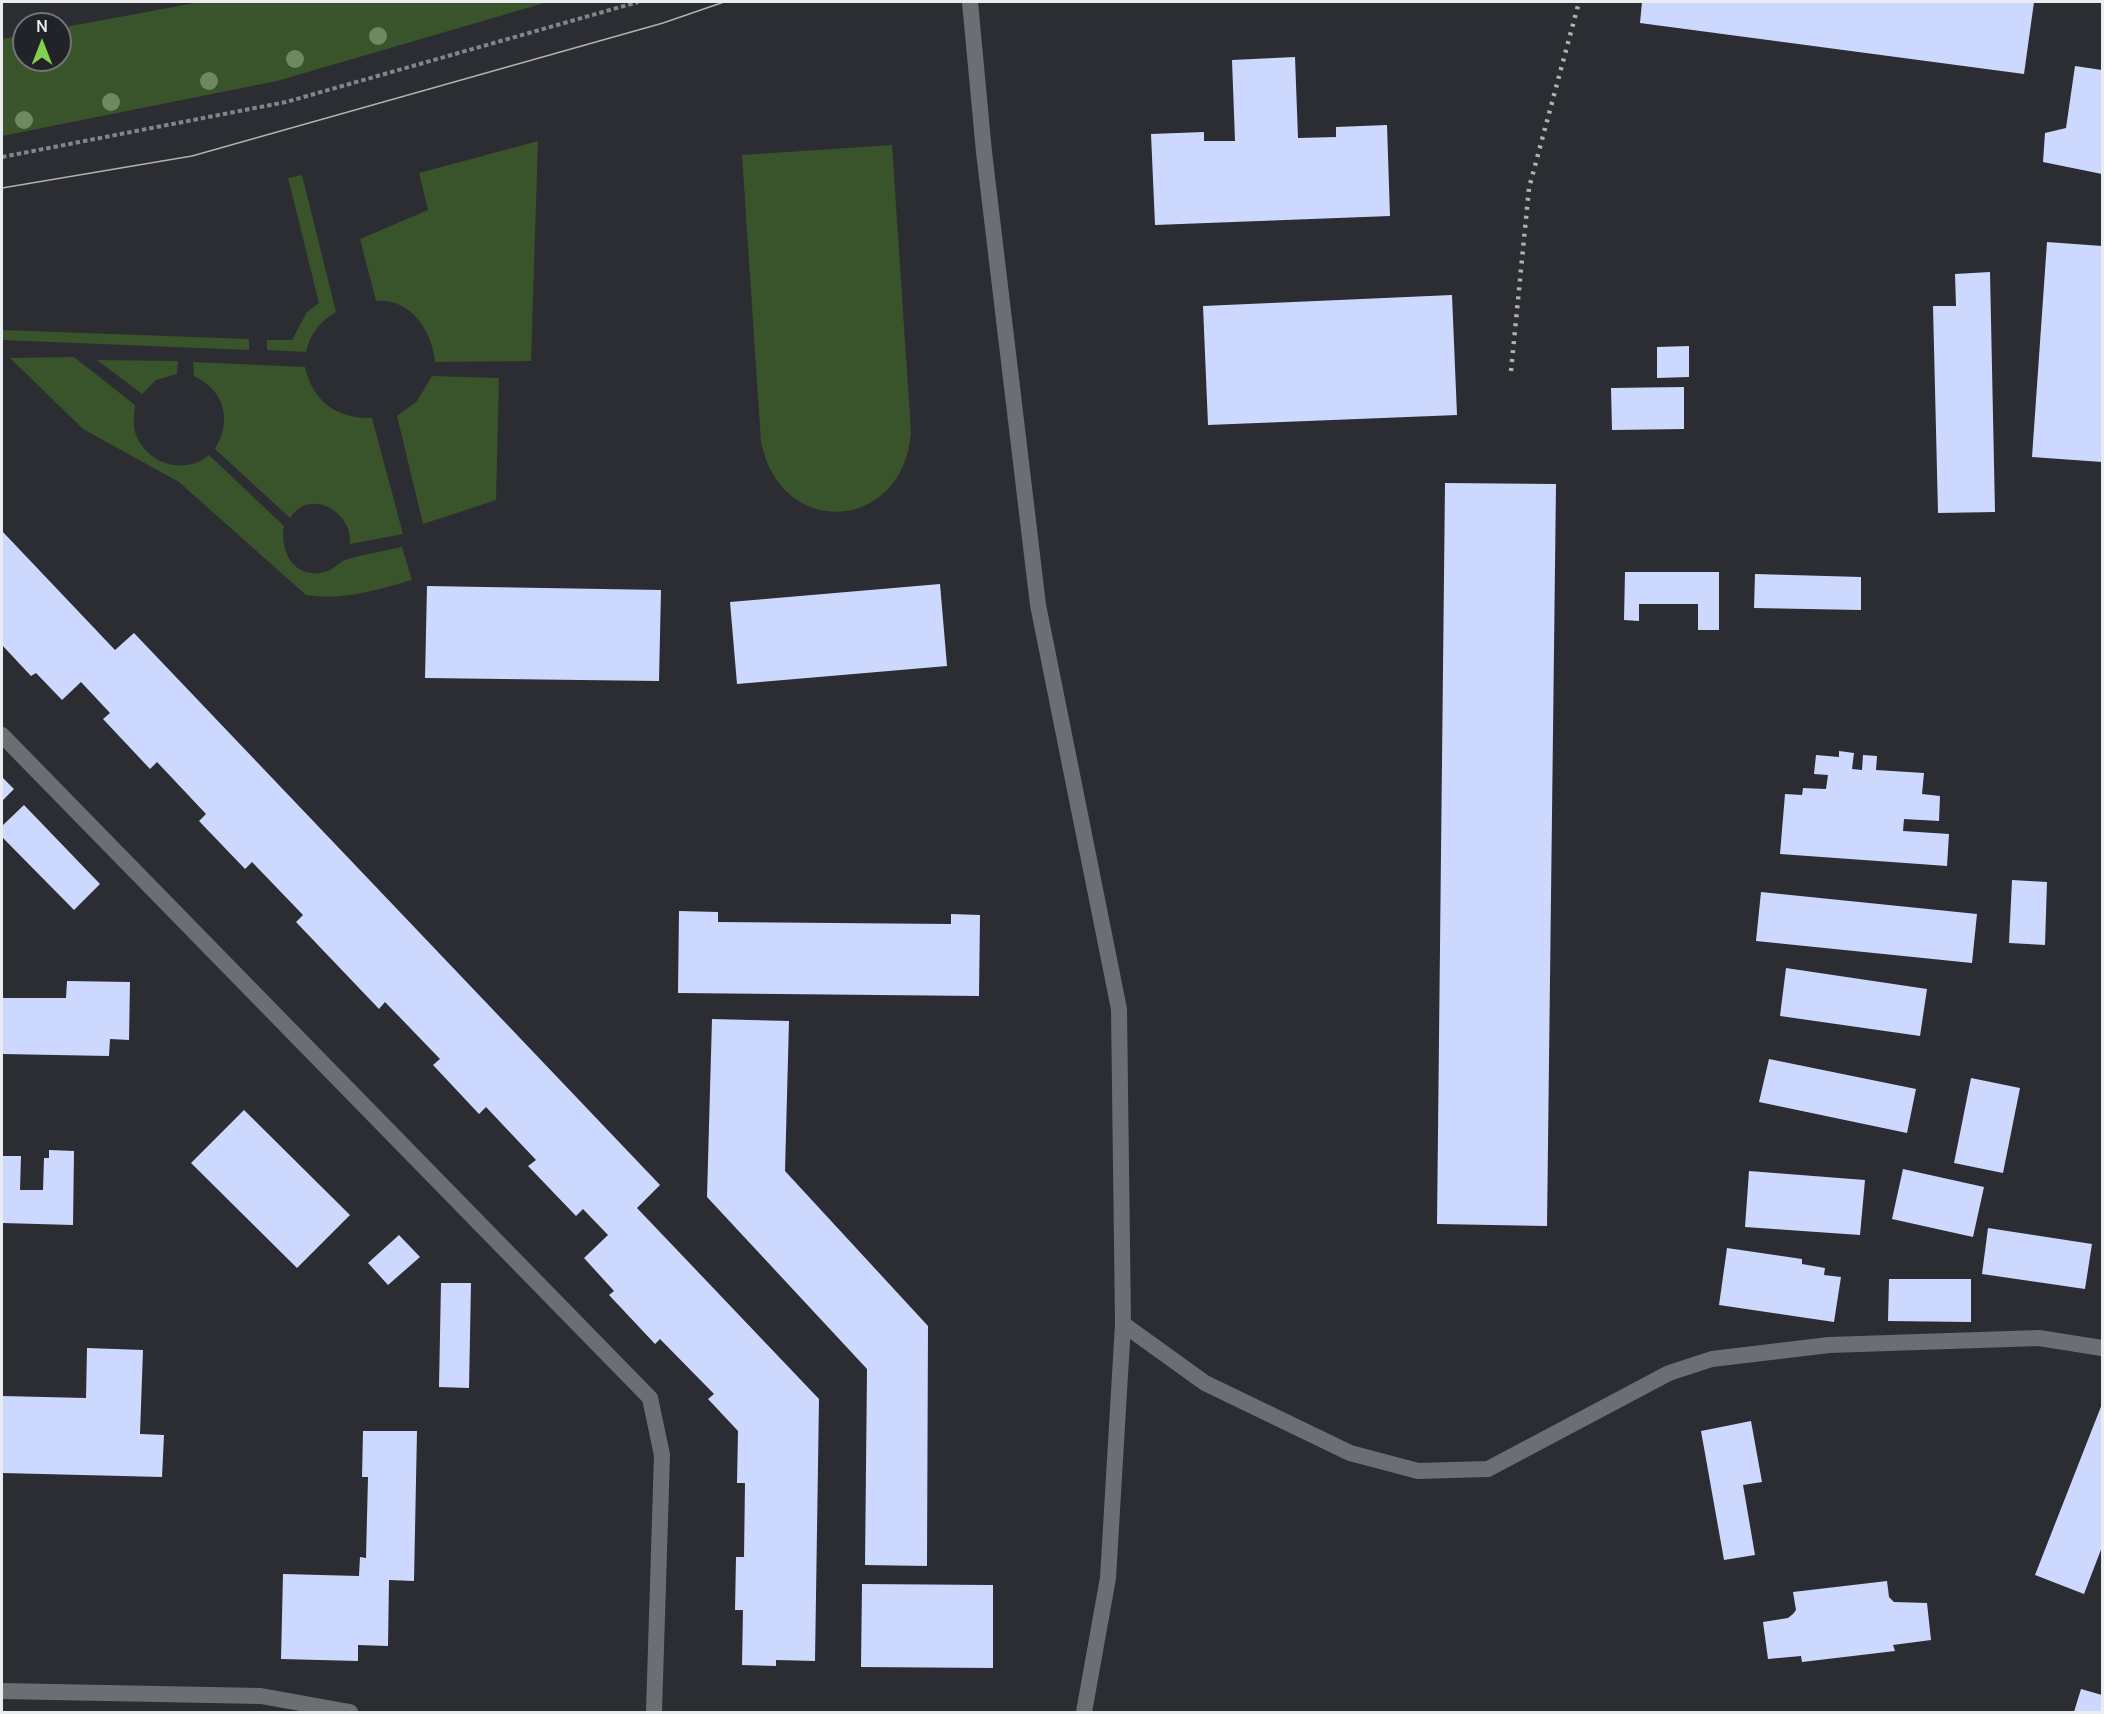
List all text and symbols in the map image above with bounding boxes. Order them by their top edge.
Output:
north arrow [12,12,72,72]
text: N [36,15,48,37]

